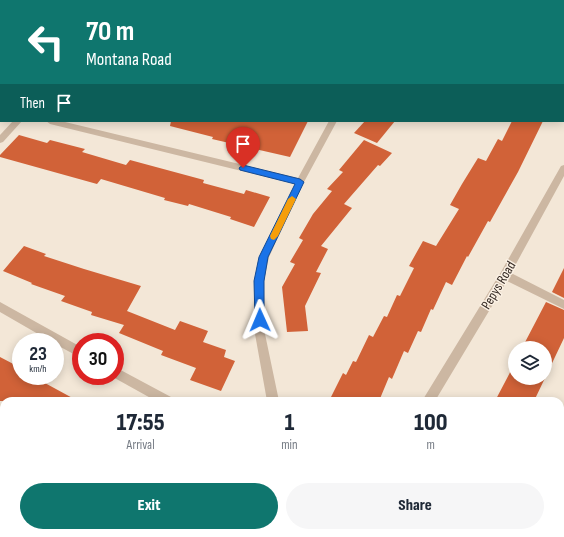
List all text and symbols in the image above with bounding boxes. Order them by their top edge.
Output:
text: 70 m [86,15,134,48]
icon: left [20,16,72,68]
text: Montana Road [86,49,172,70]
icon: arrive [53,92,75,114]
text: Then [20,94,45,113]
pin [226,127,260,168]
icon: arrive [232,133,254,155]
street label: Pepys Road [477,258,519,312]
position arrow [239,299,281,341]
speed limit sign: 30 [72,333,124,385]
map controls [508,341,552,385]
button: layers [508,341,552,385]
text: 23 [29,342,47,366]
text: km/h [29,363,47,375]
text: 17:55 [117,408,165,437]
text: 1 [284,408,294,437]
text: 100 [414,408,447,437]
text: Arrival [127,437,155,453]
text: min [281,437,297,453]
text: m [427,437,435,453]
button: Exit [20,483,278,529]
button: Share [286,483,544,529]

